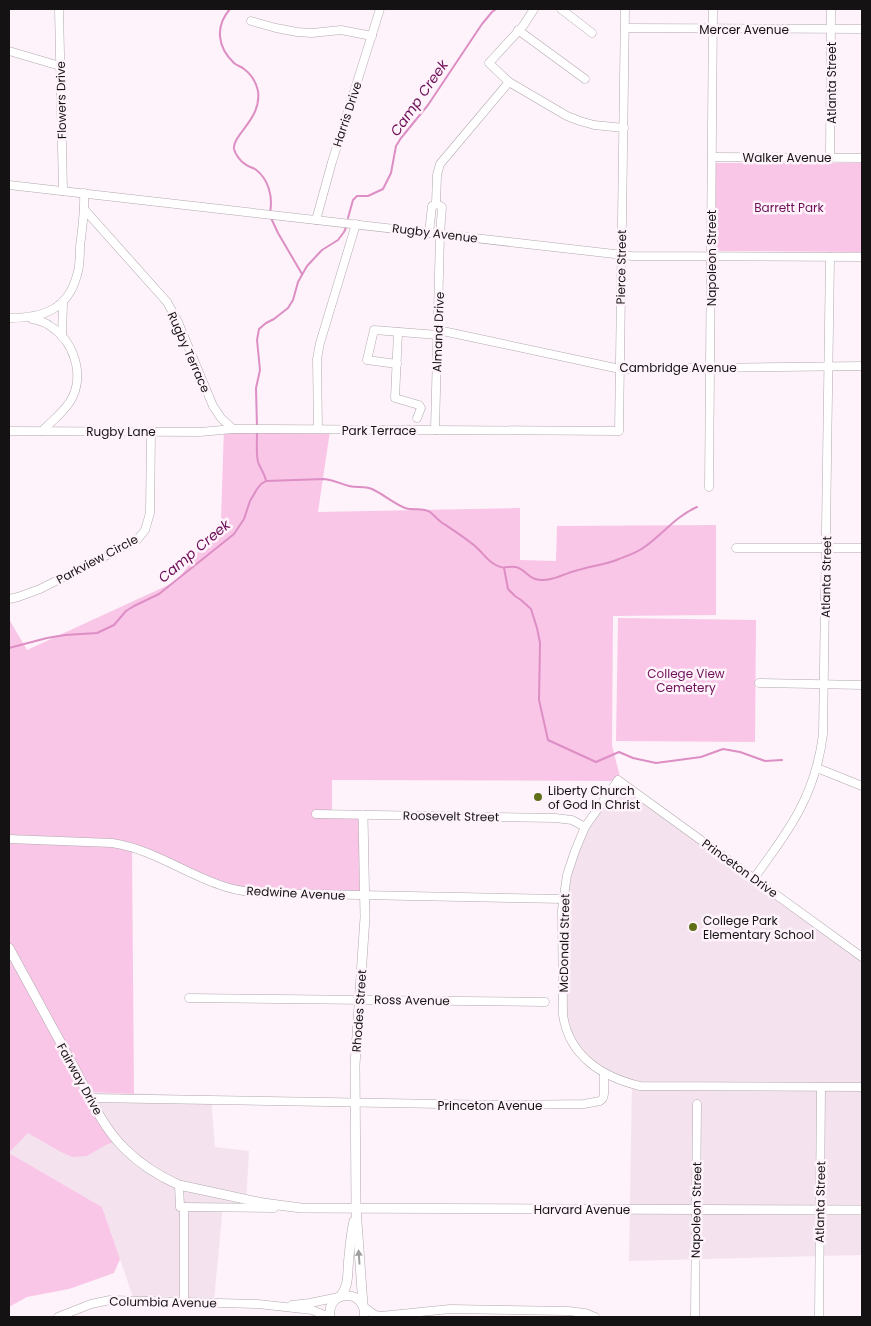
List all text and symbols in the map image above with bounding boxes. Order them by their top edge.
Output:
street label: Mercer Avenue [699,21,789,38]
street label: Atlanta Street [823,42,840,124]
water label: Camp Creek [385,55,453,140]
street label: Flowers Drive [52,61,70,139]
street label: Harris Drive [328,79,366,149]
street label: Walker Avenue [742,149,832,166]
park label: Barrett Park [754,199,825,216]
street label: Napoleon Street [703,210,720,306]
street label: Rugby Avenue [391,219,479,247]
street label: Pierce Street [612,229,630,305]
street label: Almand Drive [428,291,448,373]
street label: Rugby Terrace [164,309,214,395]
street label: Cambridge Avenue [619,359,737,376]
street label: Park Terrace [342,422,416,439]
street label: Rugby Lane [86,423,156,440]
water label: Camp Creek [154,514,235,587]
street label: Parkview Circle [53,530,141,588]
street label: Atlanta Street [817,536,835,618]
park label: College View Cemetery [647,665,725,696]
place label: Liberty Church of God In Christ [548,782,640,813]
marker: Liberty Church of God In Christ [532,791,544,803]
street label: Roosevelt Street [403,807,499,825]
street label: Princeton Drive [699,835,781,901]
street label: Redwine Avenue [246,882,346,904]
street label: McDonald Street [555,893,573,993]
place label: College Park Elementary School [703,912,814,943]
marker: College Park Elementary School [687,921,699,933]
street label: Rhodes Street [348,969,370,1053]
street label: Ross Avenue [374,991,450,1009]
street label: Fairway Drive [53,1040,107,1118]
street label: Princeton Avenue [438,1097,542,1114]
street label: Atlanta Street [811,1161,829,1243]
street label: Napoleon Street [687,1162,705,1258]
street label: Harvard Avenue [534,1201,630,1218]
one-way arrow [355,1249,363,1265]
street label: Columbia Avenue [109,1293,217,1311]

